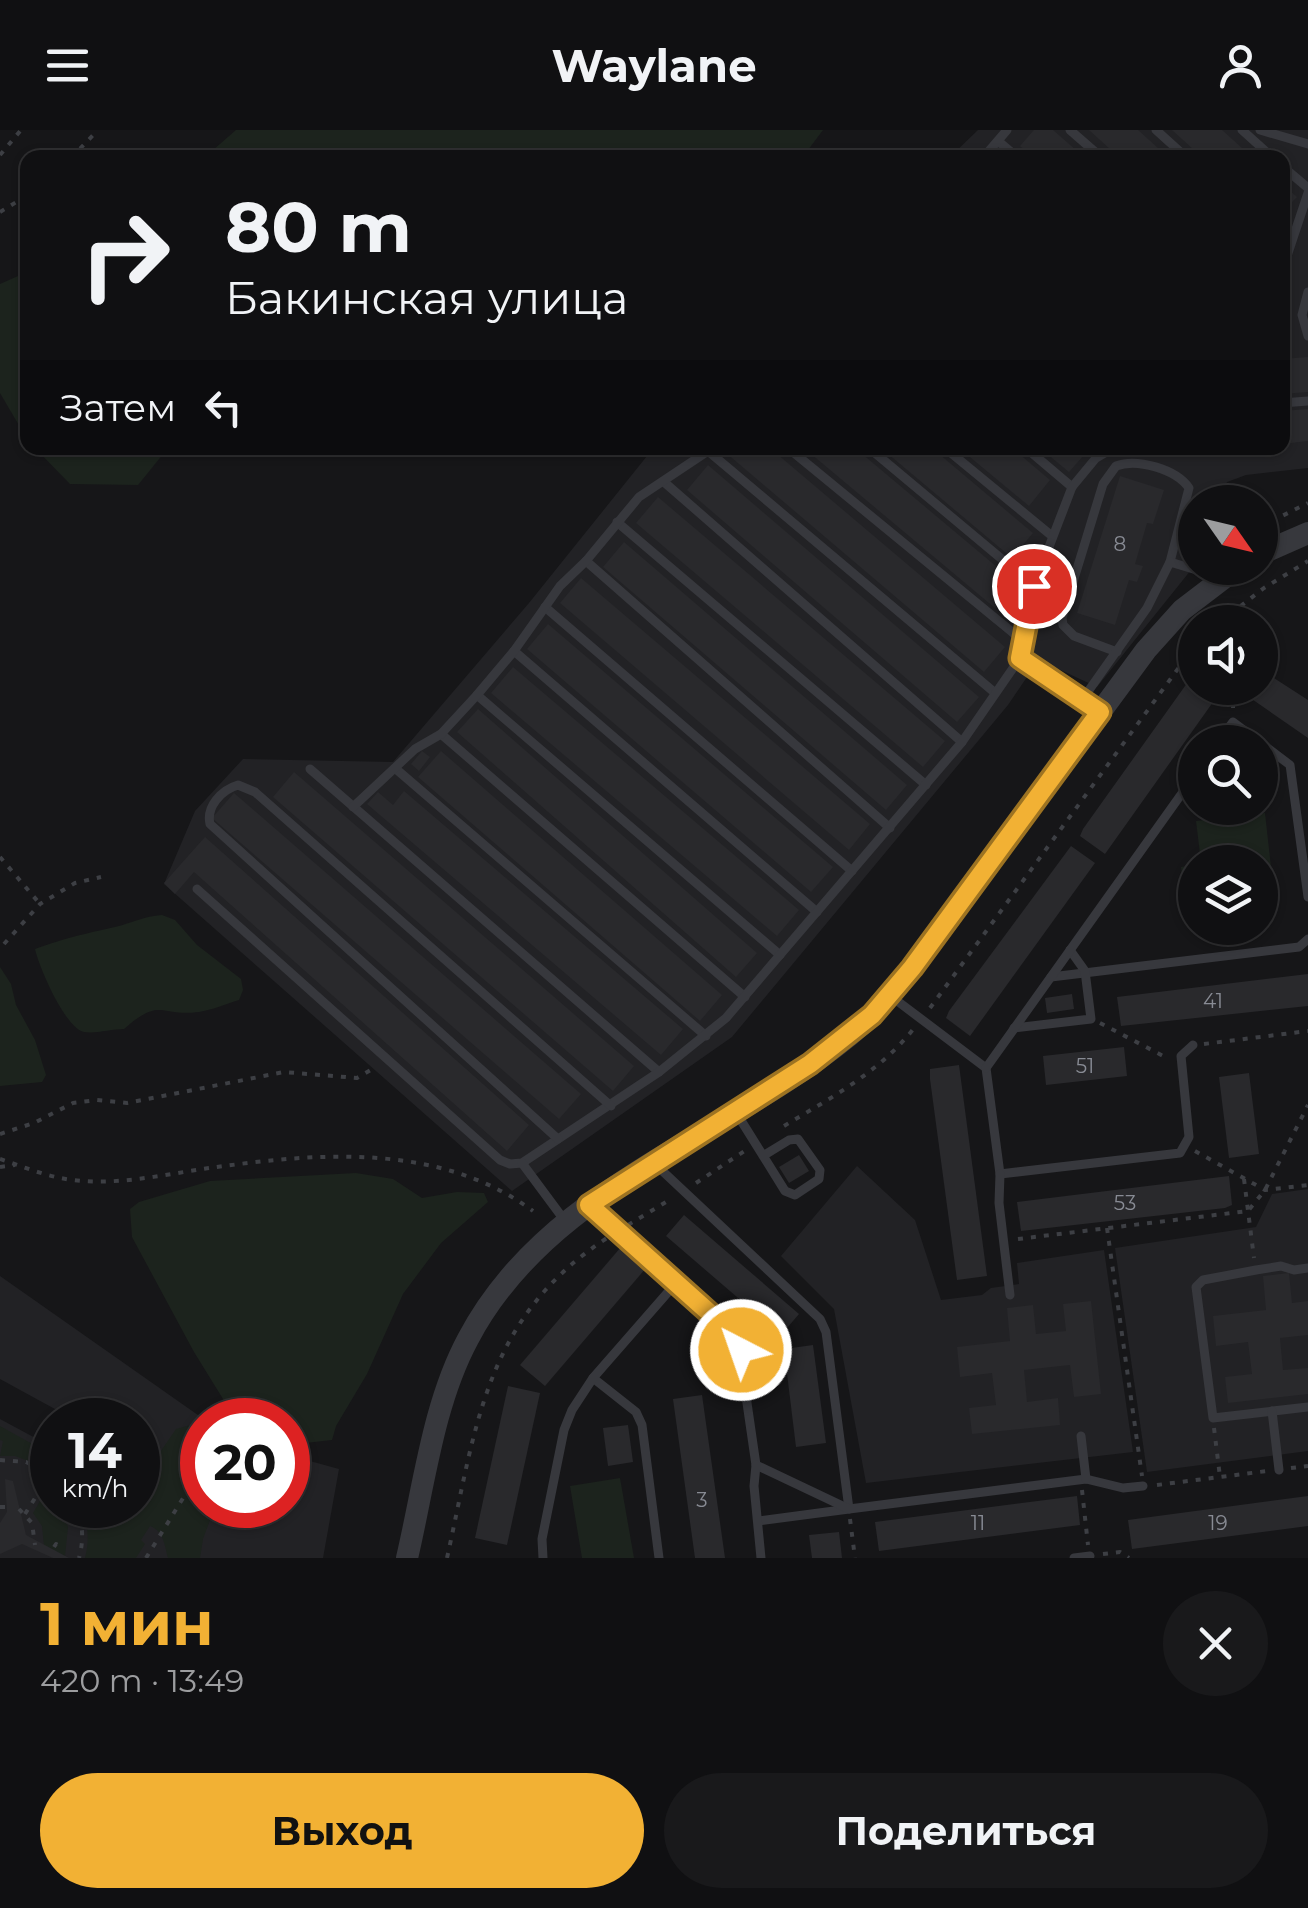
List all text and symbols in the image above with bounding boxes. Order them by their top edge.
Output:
icon: menu [40,38,95,93]
text: Waylane [551,38,757,93]
icon: person [1213,38,1268,93]
text: 80 m [225,184,412,270]
icon: right [60,190,190,320]
text: Бакинская улица [225,270,628,325]
icon: left [196,380,251,435]
text: Затем [60,384,176,431]
north arrow [1178,485,1278,585]
map controls [1178,485,1278,945]
house number: 8 [1114,532,1126,556]
pin [992,544,1077,629]
icon: arrive [1007,559,1062,614]
button: sound [1178,605,1278,705]
button: search [1178,725,1278,825]
button: layers [1178,845,1278,945]
house number: 41 [1203,989,1223,1013]
house number: 51 [1076,1054,1094,1078]
house number: 53 [1114,1191,1136,1215]
position arrow [689,1298,793,1402]
speed limit sign: 20 [180,1398,310,1528]
text: 14 [68,1420,122,1481]
text: km/h [62,1473,128,1503]
house number: 3 [696,1488,708,1512]
house number: 11 [971,1511,985,1535]
house number: 19 [1208,1511,1228,1535]
text: 1 мин [40,1587,214,1660]
button: close [1163,1591,1268,1696]
text: 420 m · 13:49 [40,1661,244,1700]
button: Выход [40,1773,644,1888]
button: Поделиться [664,1773,1268,1888]

